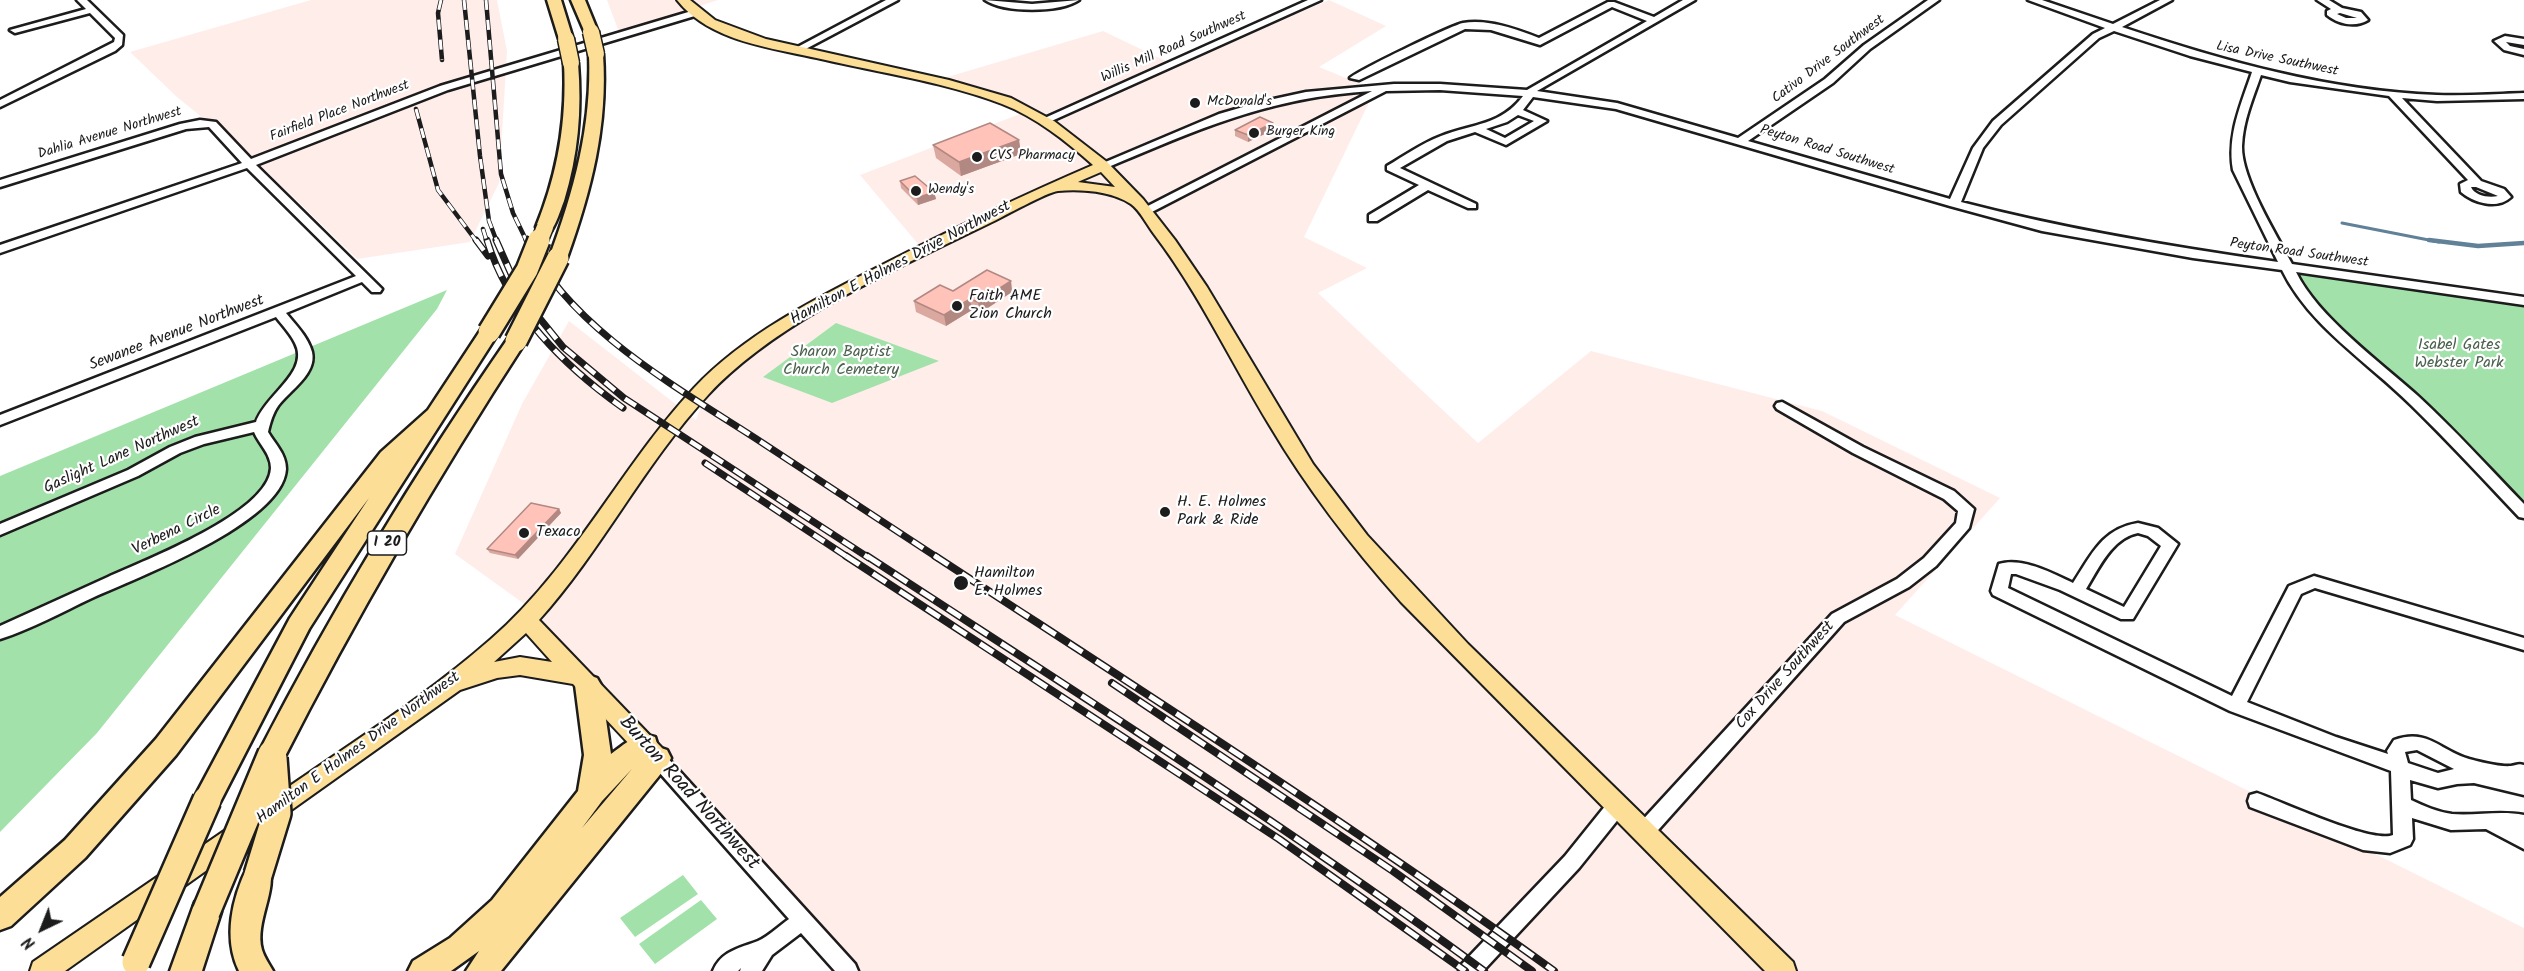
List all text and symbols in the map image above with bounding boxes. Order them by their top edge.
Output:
street label: Willis Mill Road Southwest [1099,8,1249,88]
street label: Cativo Drive Southwest [1769,12,1889,108]
street label: Lisa Drive Southwest [2214,39,2340,81]
street label: Fairfield Place Northwest [268,78,412,146]
place label: McDonald's [1207,95,1272,111]
marker: McDonald's [1188,96,1202,110]
street label: Dahlia Avenue Northwest [36,104,184,164]
street label: Peyton Road Southwest [1758,123,1896,179]
place label: Burger King [1266,125,1335,141]
marker: Burger King [1247,126,1261,140]
place label: CVS Pharmacy [989,149,1075,165]
marker: CVS Pharmacy [970,150,984,164]
place label: Wendy's [928,183,974,199]
marker: Wendy's [909,184,923,198]
street label: Hamilton E Holmes Drive Northwest [788,198,1014,330]
street label: Peyton Road Southwest [2229,236,2369,272]
place label: Faith AME Zion Church [969,287,1052,325]
street label: Sewanee Avenue Northwest [87,292,267,376]
marker: Faith AME Zion Church [950,299,964,313]
park label: Isabel Gates Webster Park [2414,336,2504,374]
park label: Sharon Baptist Church Cemetery [783,343,899,381]
street label: Gaslight Lane Northwest [41,413,203,499]
place label: H. E. Holmes Park & Ride [1177,493,1266,531]
street label: Verbena Circle [130,501,224,561]
marker: H. E. Holmes Park & Ride [1158,505,1172,519]
place label: Texaco [536,523,580,543]
marker: Texaco [517,526,531,540]
road number: I 20 [368,531,406,555]
place label: Hamilton E. Holmes [974,564,1042,602]
marker: Hamilton E. Holmes [952,574,970,592]
street label: Cox Drive Southwest [1732,618,1840,734]
street label: Hamilton E Holmes Drive Northwest [254,669,464,829]
street label: Burton Road Northwest [613,712,763,876]
north arrow [12,899,72,959]
text: N [17,930,42,955]

